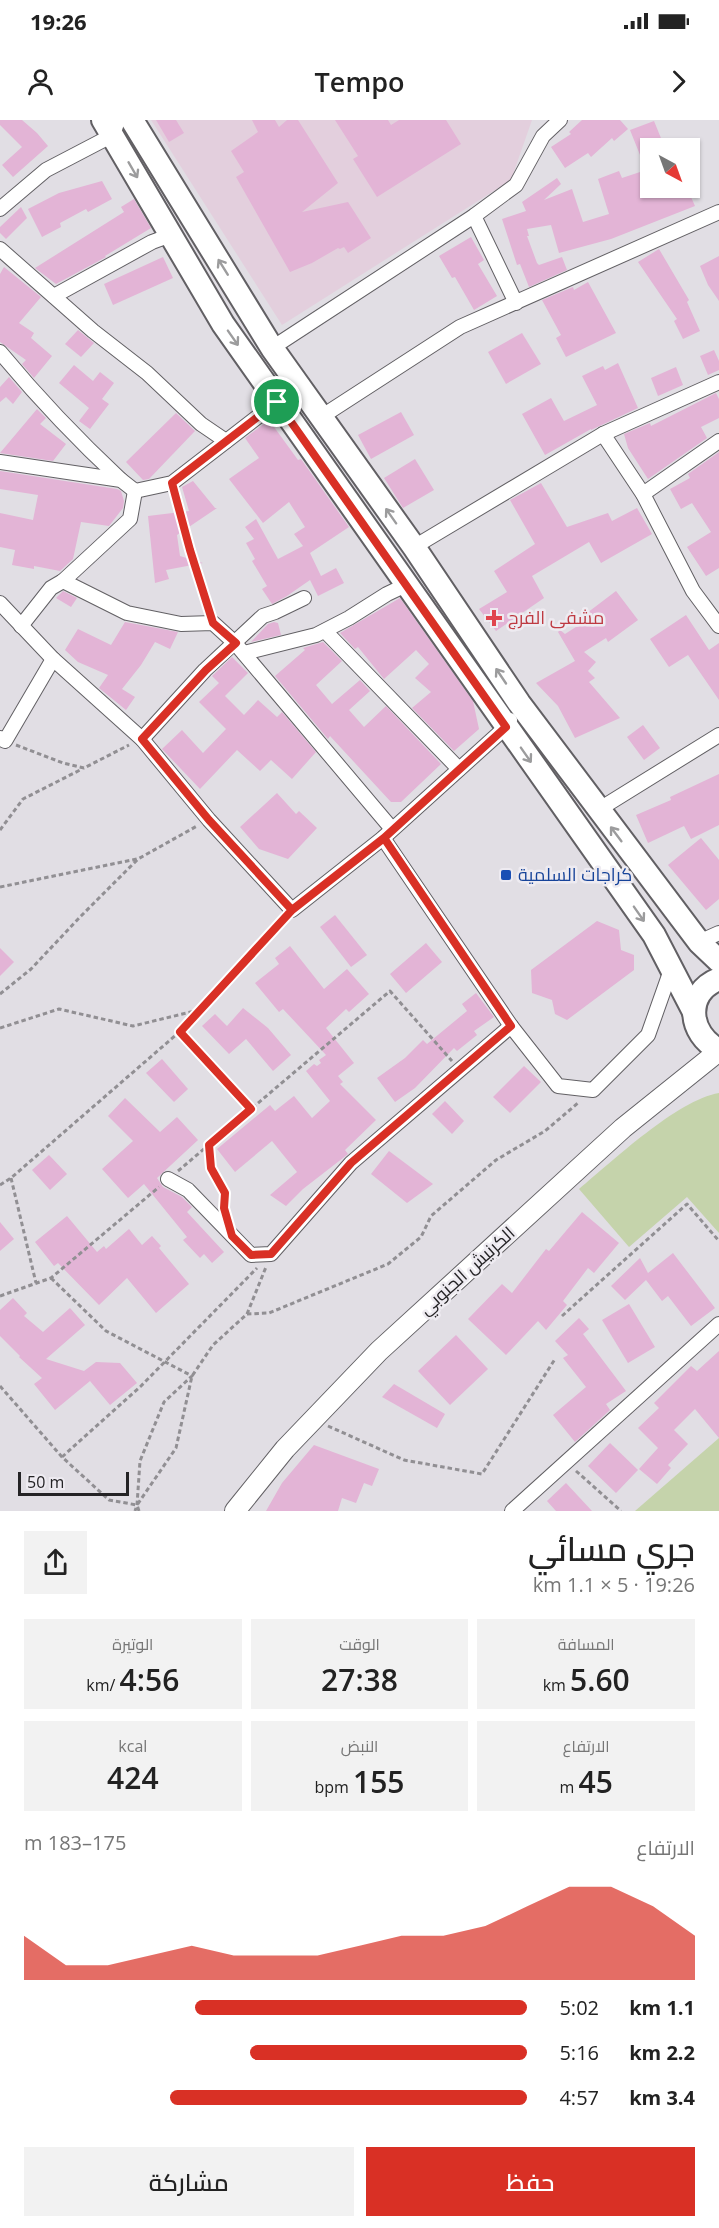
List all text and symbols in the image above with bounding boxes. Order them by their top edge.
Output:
text: 19:26 [30,6,87,36]
text: Tempo [315,63,404,100]
icon: person [24,65,57,98]
icon: forward [662,65,695,98]
north arrow [640,138,700,198]
map controls [640,138,700,198]
one-way arrow [127,161,139,178]
one-way arrow [216,259,228,276]
one-way arrow [227,329,239,345]
pin [251,376,302,427]
icon: arrive [260,385,293,418]
one-way arrow [385,508,397,524]
place label: مشفى الفرج [508,605,604,630]
marker: مشفى الفرج [485,609,503,627]
one-way arrow [495,669,507,685]
one-way arrow [520,746,532,762]
one-way arrow [610,826,623,842]
place label: كراجات السلمية [518,862,632,886]
marker: كراجات السلمية [499,868,513,882]
one-way arrow [633,905,645,921]
street label: الكرنيش الجنوبي [413,1221,521,1322]
scale bar [18,1469,129,1496]
text: 50 m [27,1471,64,1493]
text: جري مسائي [528,1526,695,1571]
button: share [24,1531,87,1594]
text: 19:26 · 5 × 1.1 km [533,1571,695,1598]
text: الوتيرة [112,1633,153,1655]
text: الوقت [339,1633,380,1655]
text: المسافة [558,1633,615,1655]
text: 4:56 [120,1659,179,1700]
text: 27:38 [321,1659,398,1700]
text: 5.60 [570,1659,630,1700]
text: /km [86,1674,120,1696]
text: km [543,1674,570,1696]
text: kcal [118,1735,147,1757]
text: النبض [341,1735,378,1757]
text: الارتفاع [563,1735,610,1757]
text: 424 [107,1757,159,1798]
text: 155 [353,1761,405,1802]
text: 45 [579,1761,613,1802]
text: bpm [315,1776,353,1798]
text: m [560,1776,579,1798]
text: 175–183 m [24,1829,126,1856]
text: الارتفاع [636,1834,695,1861]
text: 5:02 [559,1994,599,2021]
text: 1.1 km [629,1994,695,2021]
text: 5:16 [559,2039,599,2066]
text: 2.2 km [629,2039,695,2066]
text: 4:57 [559,2084,599,2111]
text: 3.4 km [629,2084,695,2111]
button: مشاركة [24,2147,354,2216]
button: حفظ [366,2147,695,2216]

